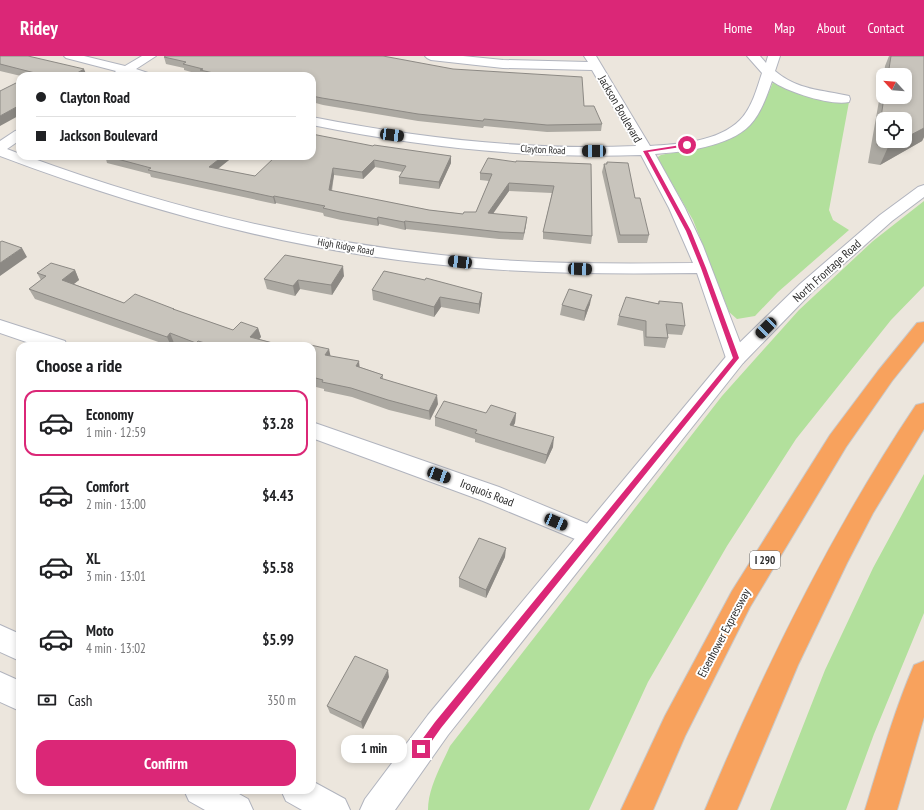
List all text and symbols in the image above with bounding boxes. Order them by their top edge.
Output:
text: Ridey [20,16,58,40]
text: Home [724,19,752,37]
text: Map [774,19,795,37]
text: About [817,19,846,37]
text: Contact [868,19,904,37]
north arrow [876,68,912,104]
map controls [876,68,912,148]
street label: Jackson Boulevard [595,72,646,145]
text: Clayton Road [60,88,130,107]
button: locate [876,112,912,148]
text: Jackson Boulevard [60,126,158,145]
car [379,128,405,142]
route start [678,136,696,154]
street label: Clayton Road [520,142,566,157]
car [582,145,606,157]
street label: High Ridge Road [317,235,375,258]
street label: North Frontage Road [790,236,864,305]
car [447,255,473,269]
car [568,263,592,275]
car [753,315,779,341]
text: Choose a ride [36,354,122,377]
icon: car [38,405,74,441]
text: Economy [86,405,134,424]
text: $3.28 [262,414,294,433]
text: 1 min · 12:59 [86,424,146,441]
car [426,465,452,485]
street label: Iroquois Road [458,475,516,510]
icon: car [38,477,74,513]
text: Comfort [86,477,129,496]
text: $4.43 [262,486,294,505]
text: 2 min · 13:00 [86,496,146,513]
car [543,512,569,532]
icon: car [38,549,74,585]
text: XL [86,549,100,568]
road number: I 290 [750,551,780,569]
text: $5.58 [262,558,294,577]
text: 3 min · 13:01 [86,568,146,585]
street label: Eisenhower Expressway [694,585,753,680]
icon: car [38,621,74,657]
text: Moto [86,621,114,640]
text: $5.99 [262,630,294,649]
text: 4 min · 13:02 [86,640,146,657]
icon: cash [36,689,58,711]
text: Cash [68,691,92,710]
text: 350 m [267,692,296,709]
callout: 1 min [341,735,407,763]
button: Confirm [36,740,296,786]
text: 1 min [361,740,387,757]
route end [412,740,430,758]

